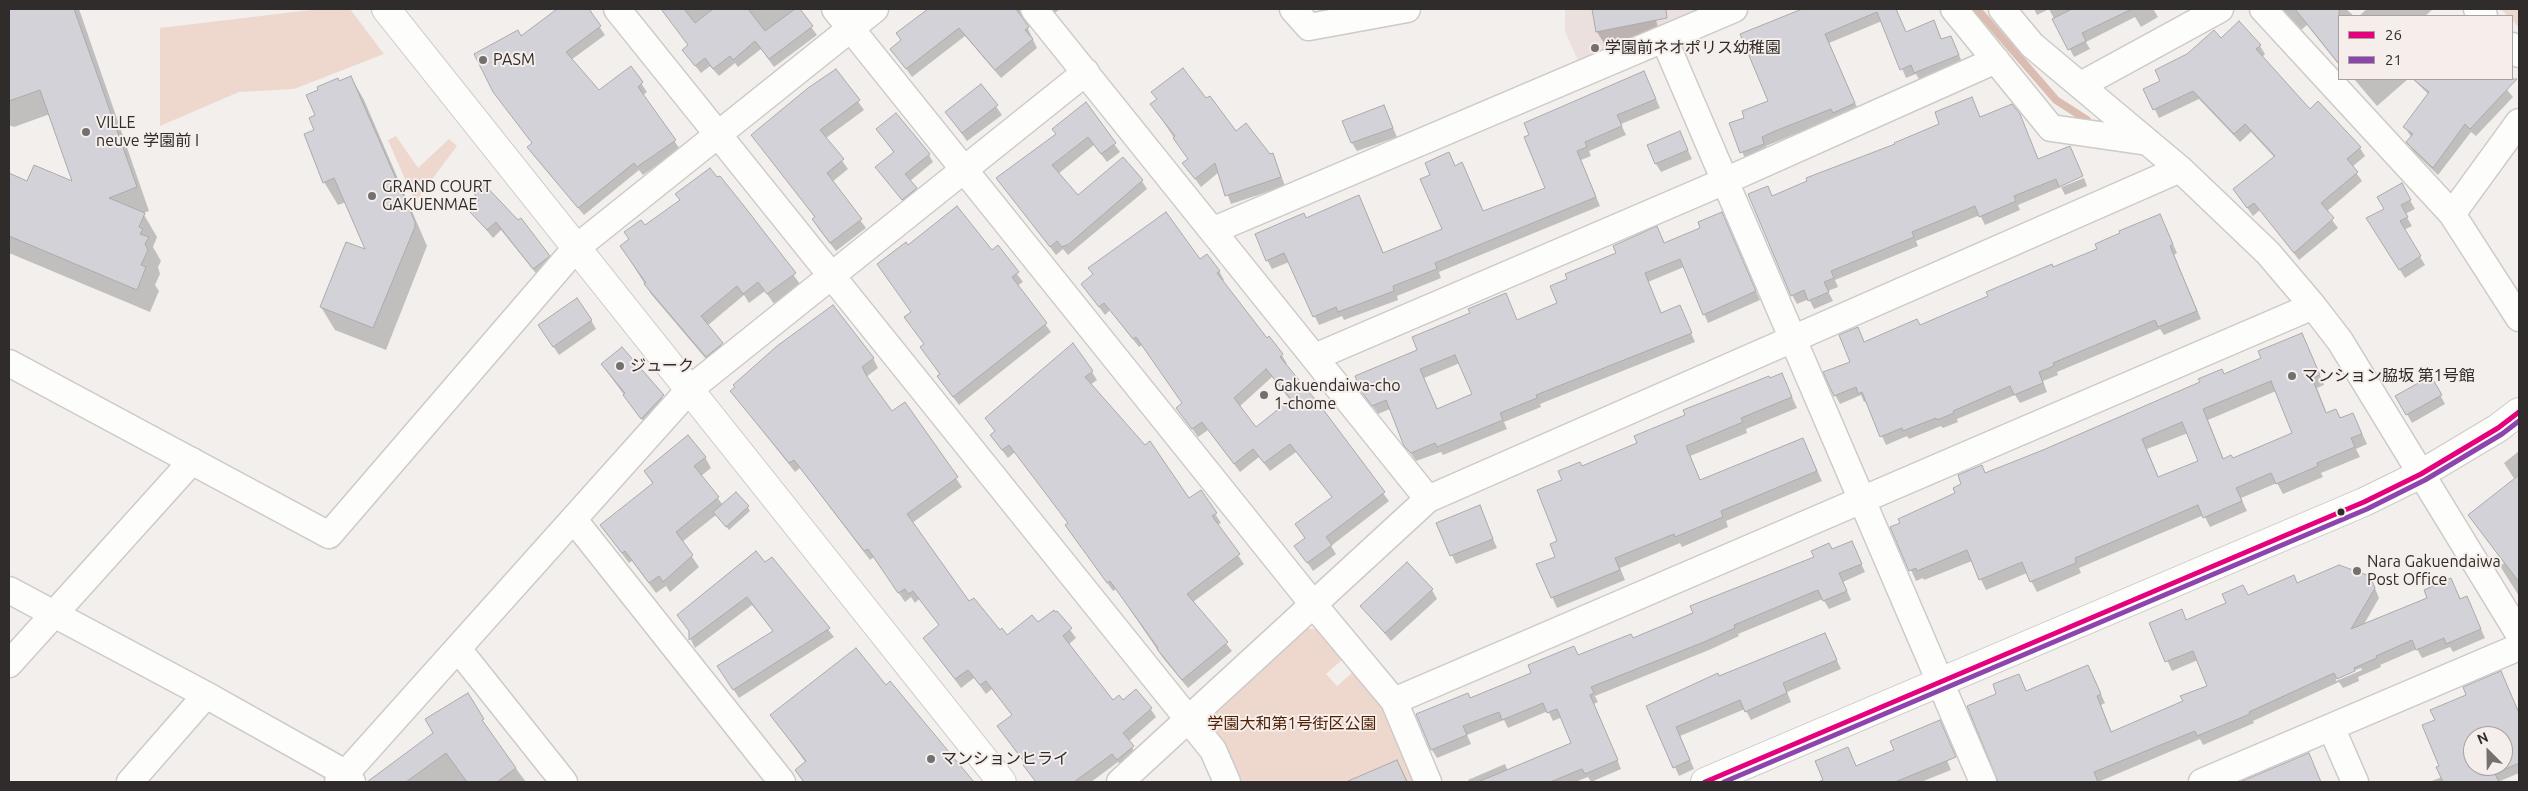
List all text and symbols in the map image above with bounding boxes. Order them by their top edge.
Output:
legend [2338,15,2513,80]
text: 26 [2385,26,2402,43]
place label: 学園前ネオポリス幼稚園 [1605,38,1781,58]
marker: 学園前ネオポリス幼稚園 [1589,42,1601,54]
place label: PASM [493,50,535,70]
text: 21 [2385,51,2402,68]
marker: PASM [477,54,489,66]
place label: VILLE neuve 学園前 I [96,113,199,151]
marker: VILLE neuve 学園前 I [80,126,92,138]
place label: GRAND COURT GAKUENMAE [382,177,492,215]
marker: GRAND COURT GAKUENMAE [366,190,378,202]
place label: ジューク [630,356,694,376]
marker: ジューク [614,360,626,372]
place label: マンション脇坂 第1号館 [2302,366,2475,386]
marker: マンション脇坂 第1号館 [2286,370,2298,382]
place label: Gakuendaiwa-cho 1-chome [1274,376,1401,414]
marker: Gakuendaiwa-cho 1-chome [1258,389,1270,401]
unlabelled marker [2336,507,2346,517]
place label: Nara Gakuendaiwa Post Office [2367,552,2501,590]
marker: Nara Gakuendaiwa Post Office [2351,565,2363,577]
park label: 学園大和第1号街区公園 [1207,714,1377,734]
north arrow [2463,726,2513,776]
text: N [2475,729,2490,748]
place label: マンションヒライ [941,749,1069,769]
marker: マンションヒライ [925,753,937,765]

